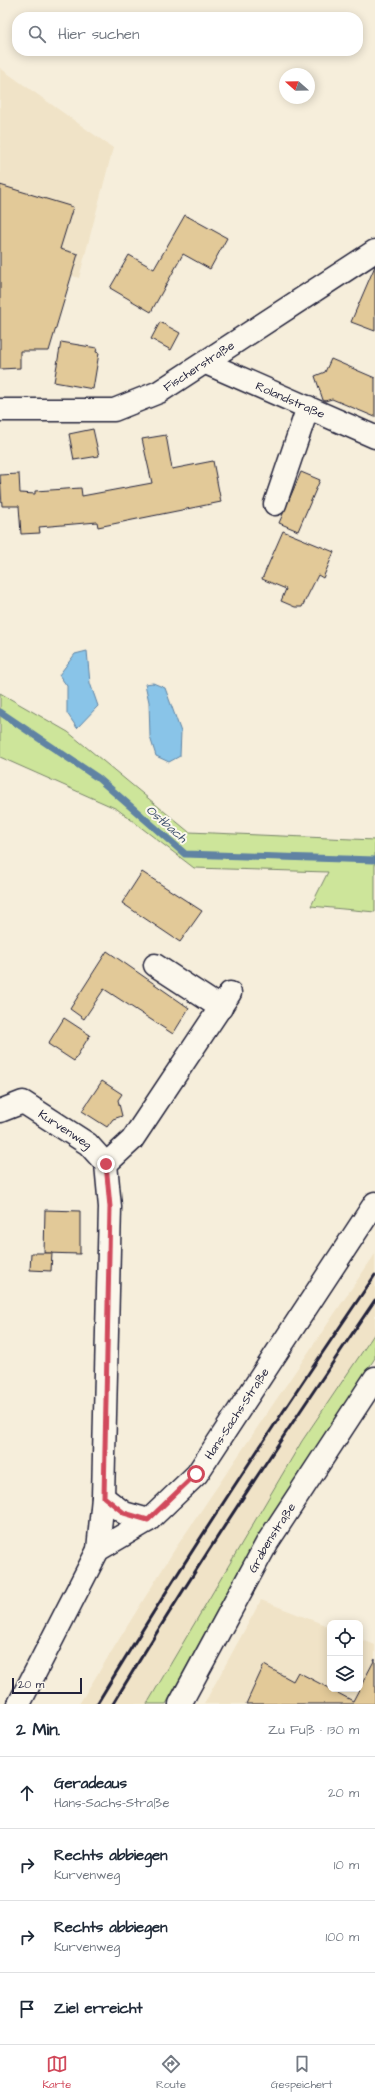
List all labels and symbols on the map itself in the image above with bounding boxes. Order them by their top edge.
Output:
north arrow [279,68,315,104]
street label: Fischerstraße [160,337,238,396]
street label: Rolandstraße [253,378,328,423]
water label: Ostbach [142,801,191,847]
street label: Kurvenweg [35,1106,96,1153]
route end [97,1155,115,1173]
street label: Hans-Sachs-Straße [201,1364,274,1463]
route start [187,1465,205,1483]
street label: Grabenstraße [245,1499,300,1576]
scale bar [12,1676,82,1695]

